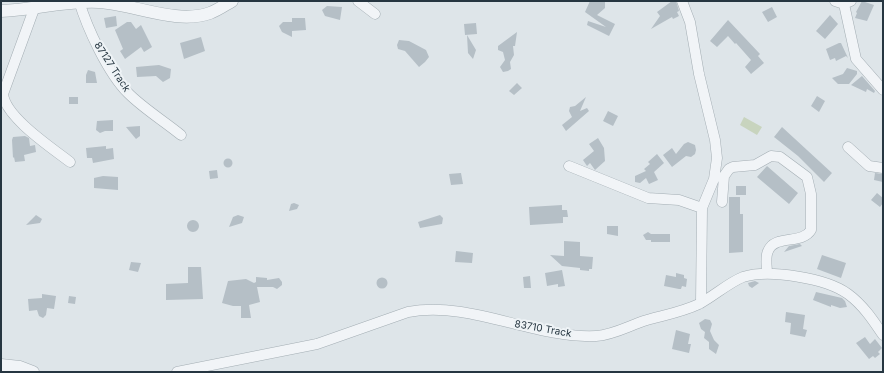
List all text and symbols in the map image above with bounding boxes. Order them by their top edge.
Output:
street label: 87127 Track [91,40,133,94]
street label: 83710 Track [514,318,572,340]

